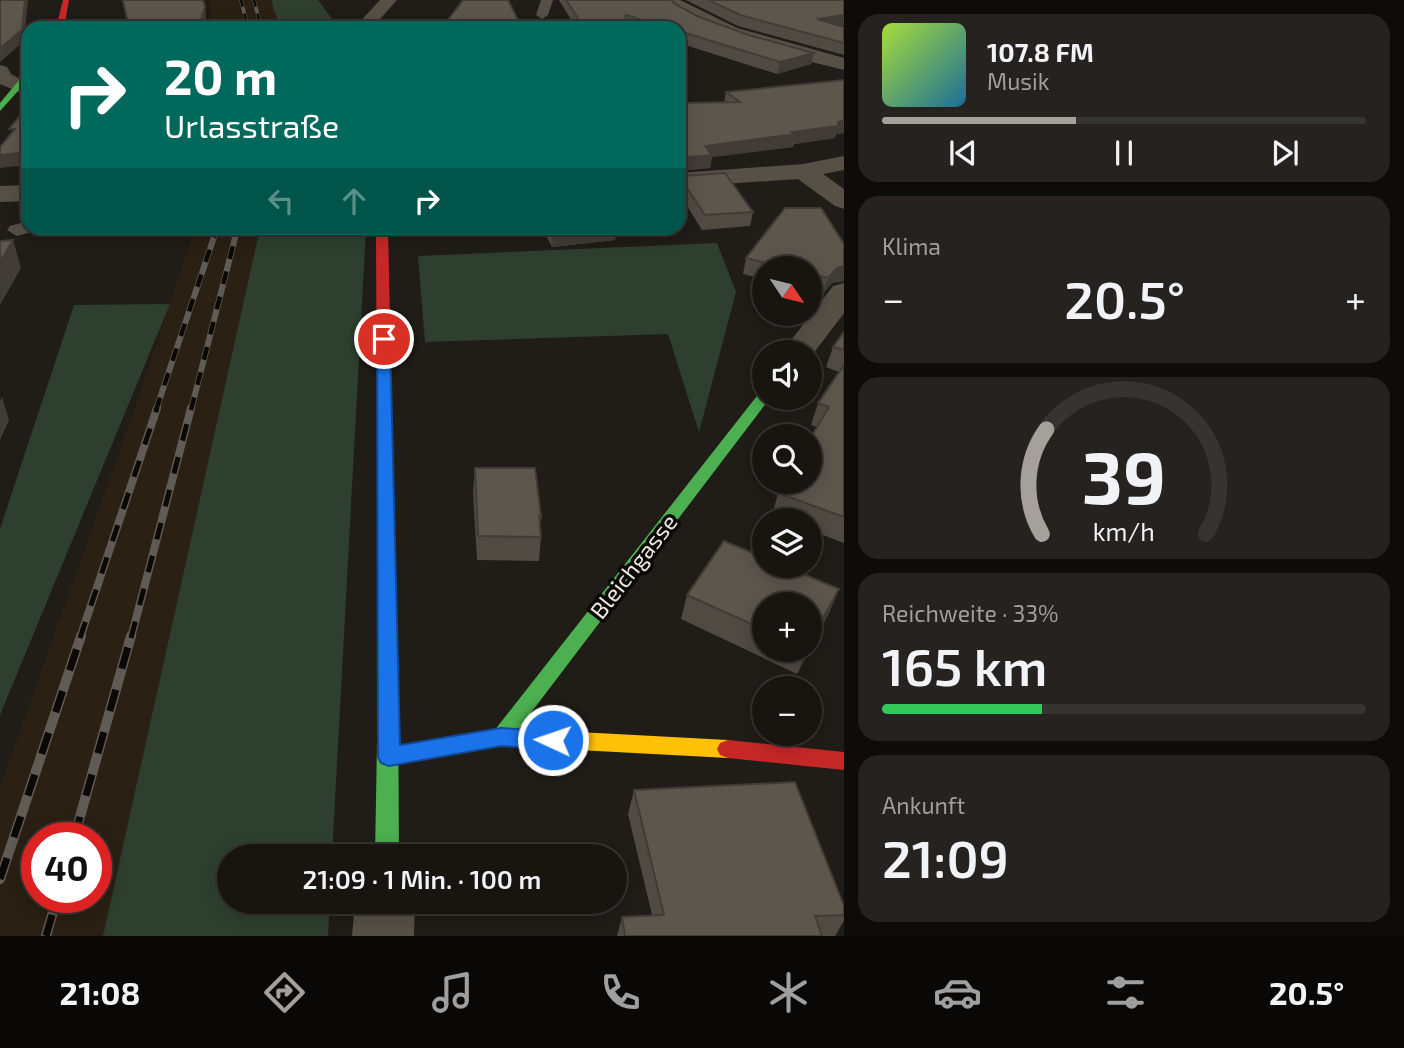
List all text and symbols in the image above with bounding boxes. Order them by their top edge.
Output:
text: 107.8 FM [987,36,1094,67]
text: 20 m [164,46,277,105]
icon: right [49,49,140,140]
text: Musik [987,67,1049,95]
text: Urlasstraße [164,106,339,144]
icon: previous [944,134,982,172]
icon: pause [1105,134,1143,172]
icon: next [1266,134,1304,172]
icon: left [262,182,300,220]
icon: ahead [335,182,373,220]
icon: right [408,182,446,220]
text: Klima [882,232,941,260]
north arrow [752,256,822,326]
map controls [752,256,822,746]
text: 20.5° [1064,267,1185,329]
text: − [882,275,904,321]
text: + [1345,275,1366,321]
pin [354,309,414,369]
icon: arrive [365,320,403,358]
button: sound [752,340,822,410]
button: search [752,424,822,494]
text: 39 [1082,431,1166,519]
street label: Bleichgasse [584,508,682,624]
button: layers [752,508,822,578]
text: km/h [1093,516,1155,546]
button: + [752,592,822,662]
text: Reichweite · 33% [882,599,1059,627]
text: 165 km [882,634,1047,696]
button: − [752,676,822,746]
position arrow [516,703,590,777]
text: Ankunft [882,791,965,819]
speed limit sign: 40 [21,822,112,913]
text: 21:09 [882,826,1009,888]
text: 21:09 · 1 Min. · 100 m [303,863,541,894]
icon: directions [260,968,309,1017]
icon: music [428,968,477,1017]
icon: phone [596,968,645,1017]
icon: climate [764,968,813,1017]
icon: car [933,968,982,1017]
icon: filters [1101,968,1150,1017]
text: 21:08 [60,973,140,1011]
text: 20.5° [1269,973,1344,1011]

